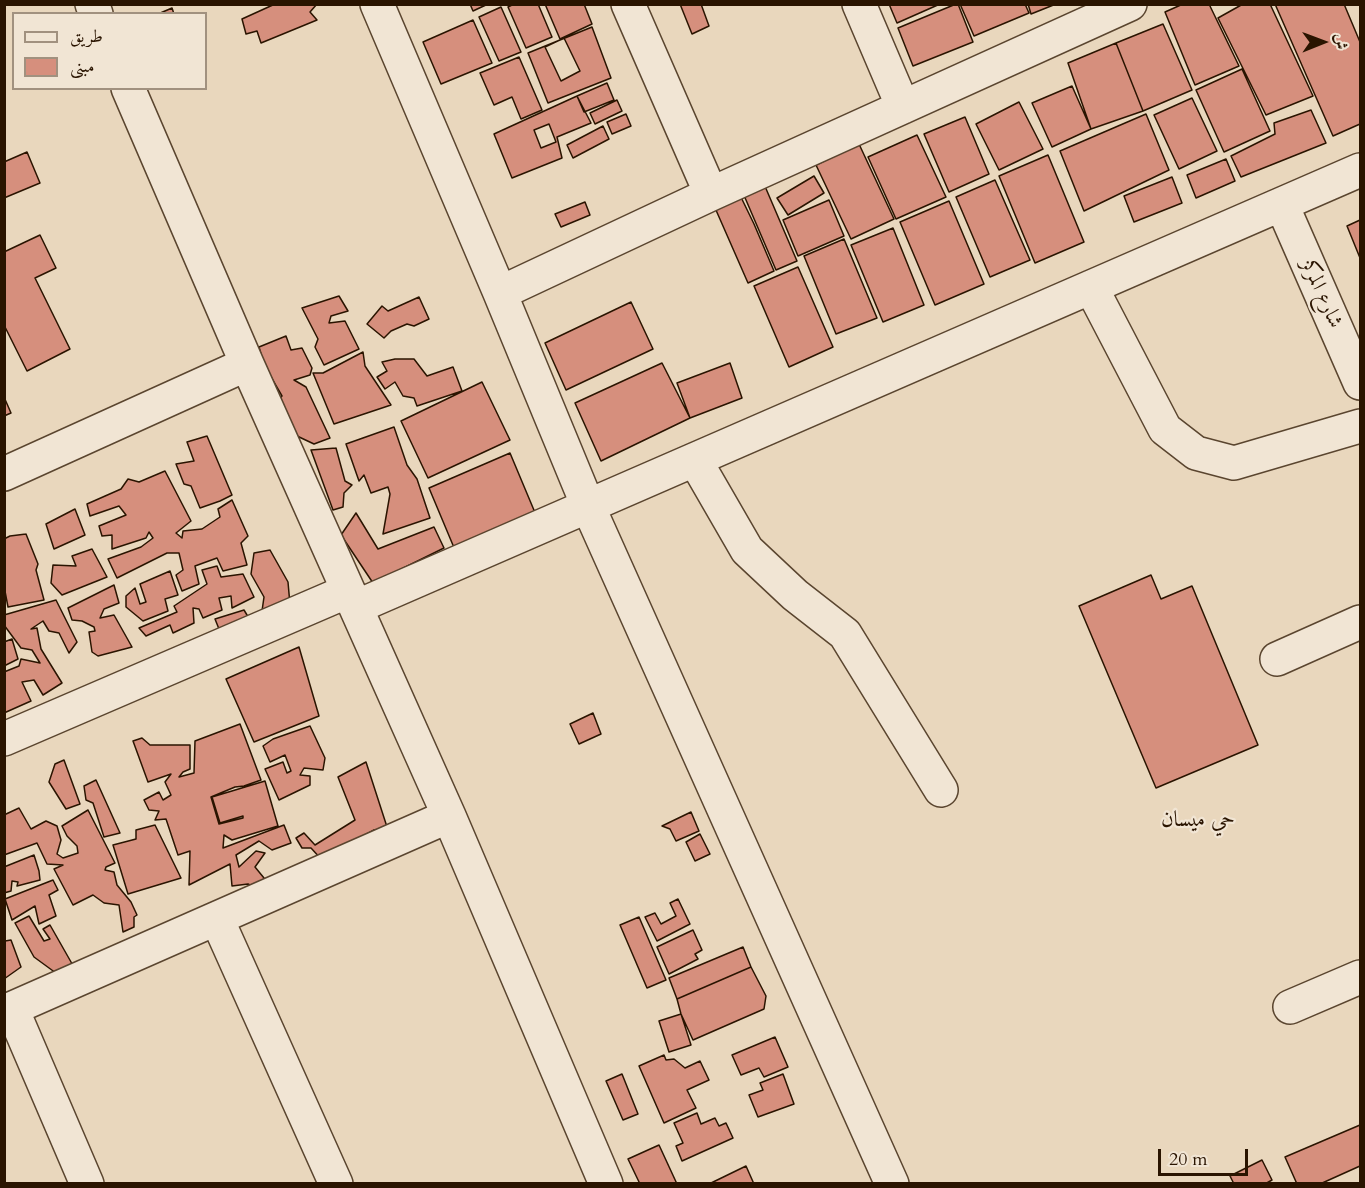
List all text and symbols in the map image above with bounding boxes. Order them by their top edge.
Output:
legend [12,12,207,90]
north arrow [1293,12,1353,72]
text: طريق [70,24,103,49]
text: ش [1330,34,1352,50]
text: مبنى [70,54,95,79]
street label: شارع المركز [1295,256,1347,332]
district label: حي ميسان [1161,808,1235,834]
scale bar [1161,1137,1251,1175]
text: 20 m [1169,1147,1208,1172]

